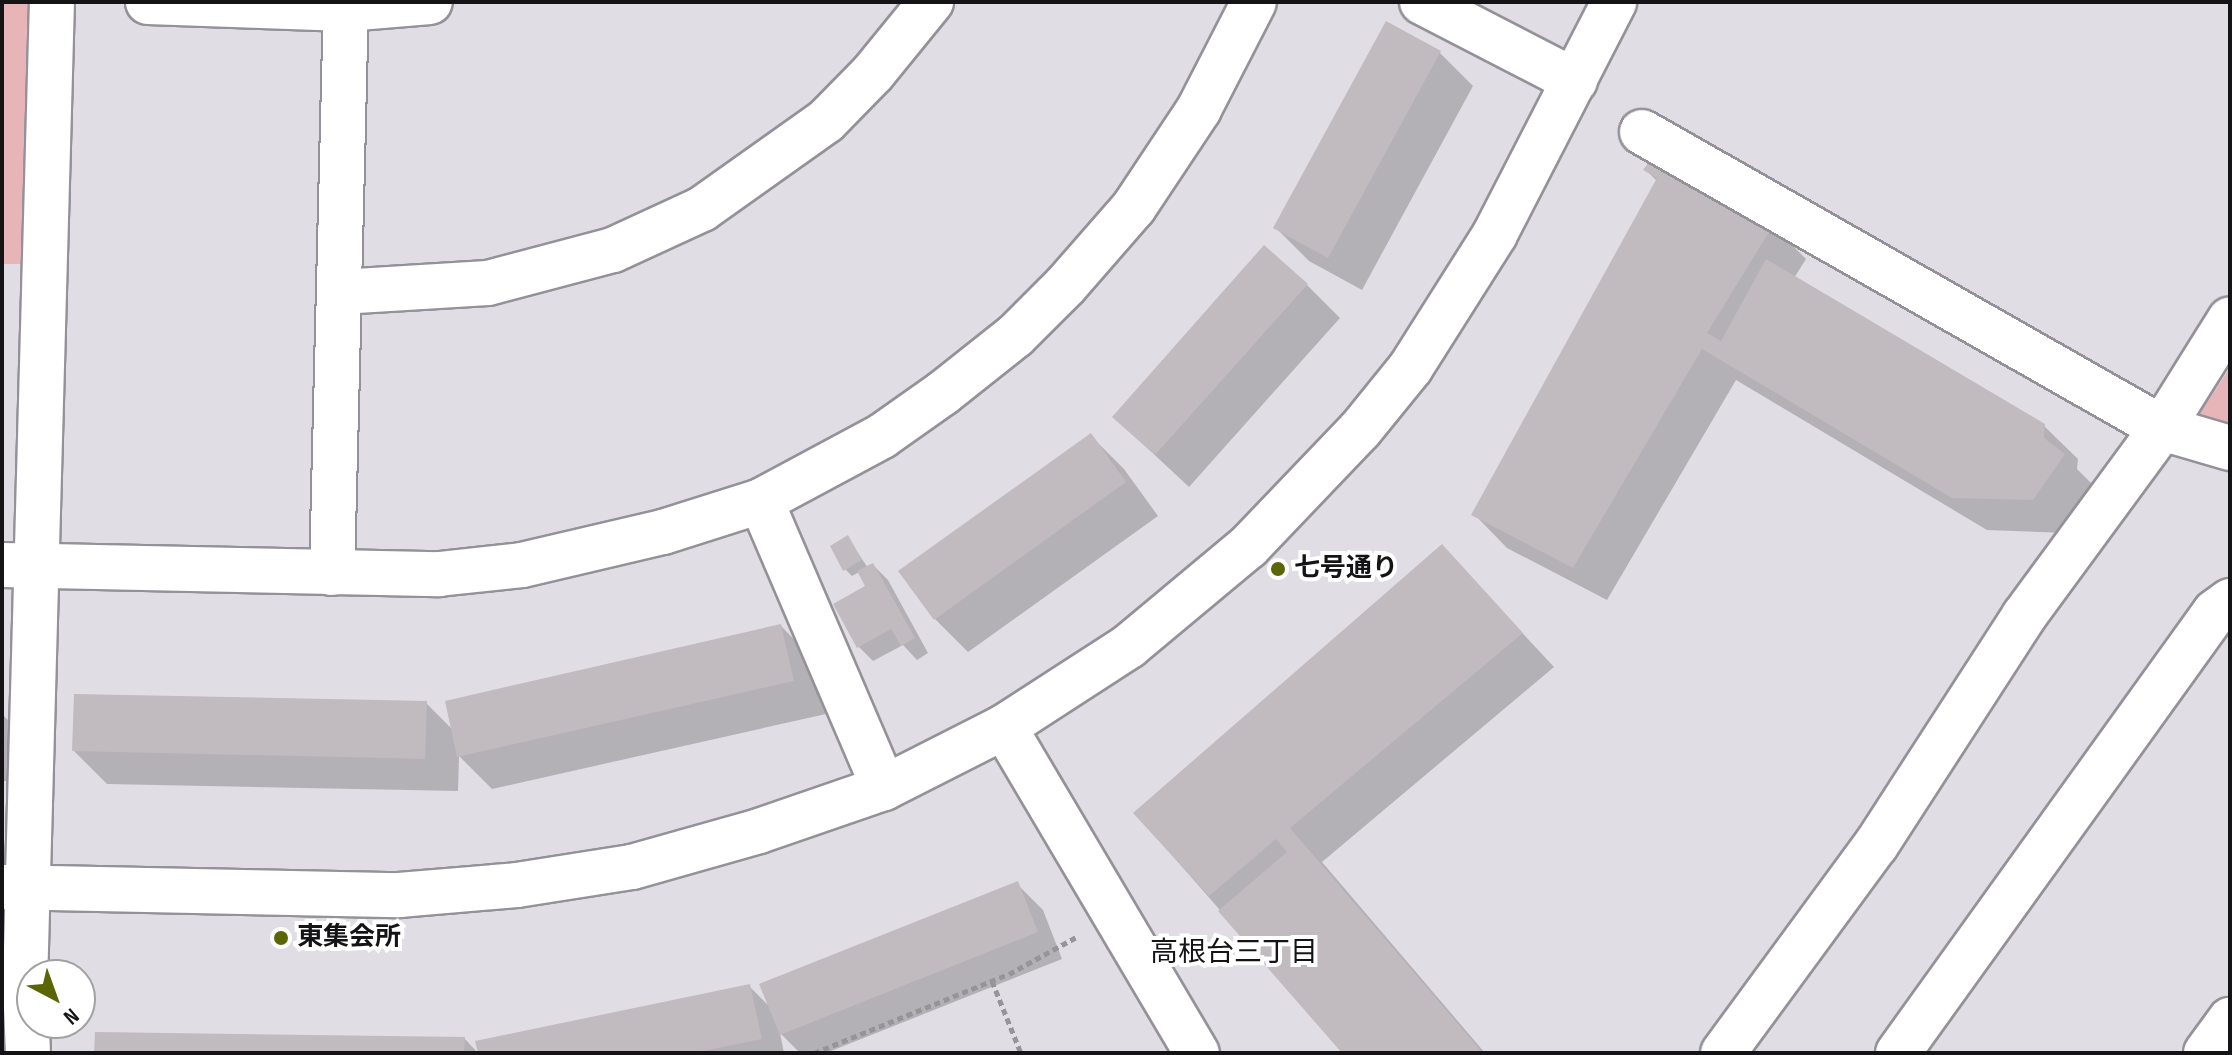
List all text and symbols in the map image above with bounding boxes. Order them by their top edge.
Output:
place label: 七号通り [1294,553,1398,585]
marker: 七号通り [1269,560,1287,578]
place label: 東集会所 [297,922,401,954]
marker: 東集会所 [272,929,290,947]
district label: 高根台三丁目 [1150,936,1318,970]
north arrow [16,959,96,1039]
text: N [57,1002,84,1030]

